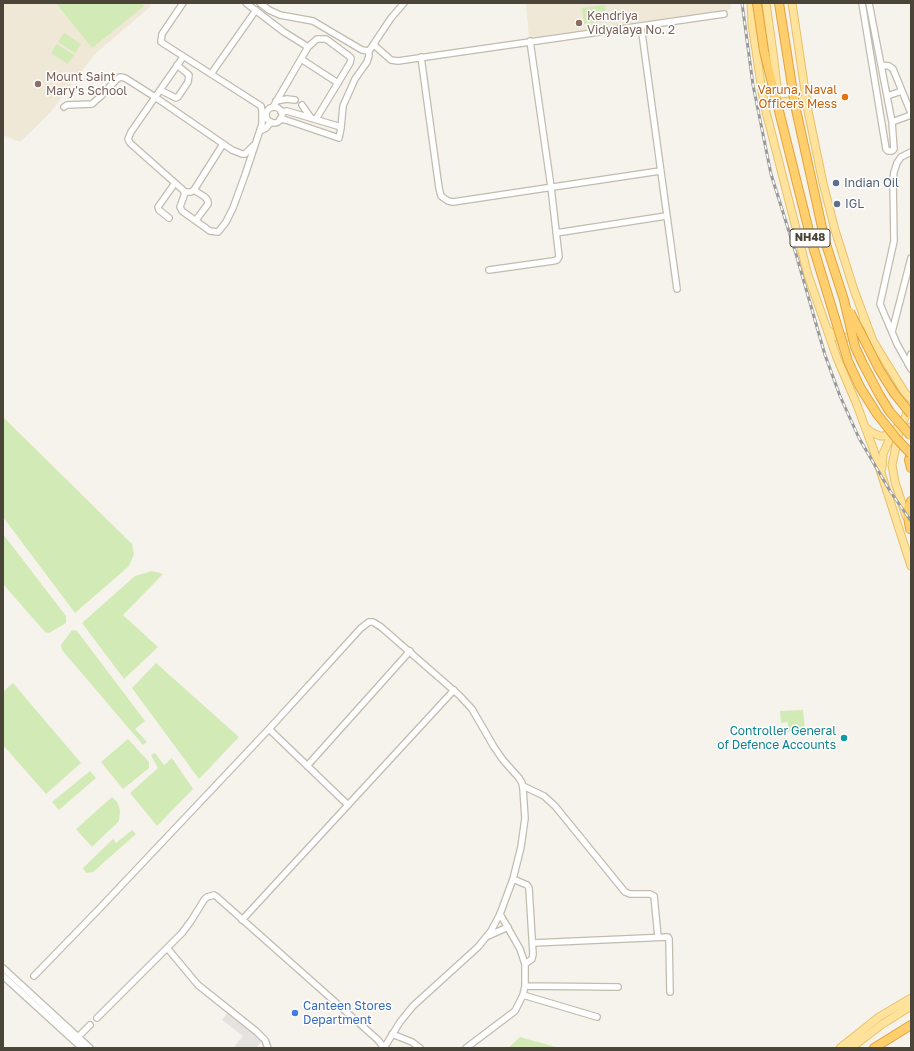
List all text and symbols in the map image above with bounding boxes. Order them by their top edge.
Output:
place label: Kendriya Vidyalaya No. 2 [587,9,675,37]
marker: Kendriya Vidyalaya No. 2 [574,18,584,28]
place label: Mount Saint Mary's School [46,70,127,98]
marker: Mount Saint Mary's School [33,79,43,89]
place label: Varuna, Naval Officers Mess [758,83,837,111]
marker: Varuna, Naval Officers Mess [840,92,850,102]
place label: Indian Oil [844,176,899,190]
marker: Indian Oil [831,178,841,188]
place label: IGL [845,197,864,211]
marker: IGL [832,199,842,209]
road number: NH48 [790,229,830,247]
place label: Controller General of Defence Accounts [717,724,836,752]
marker: Controller General of Defence Accounts [839,733,849,743]
place label: Canteen Stores Department [303,999,392,1027]
marker: Canteen Stores Department [290,1008,300,1018]

